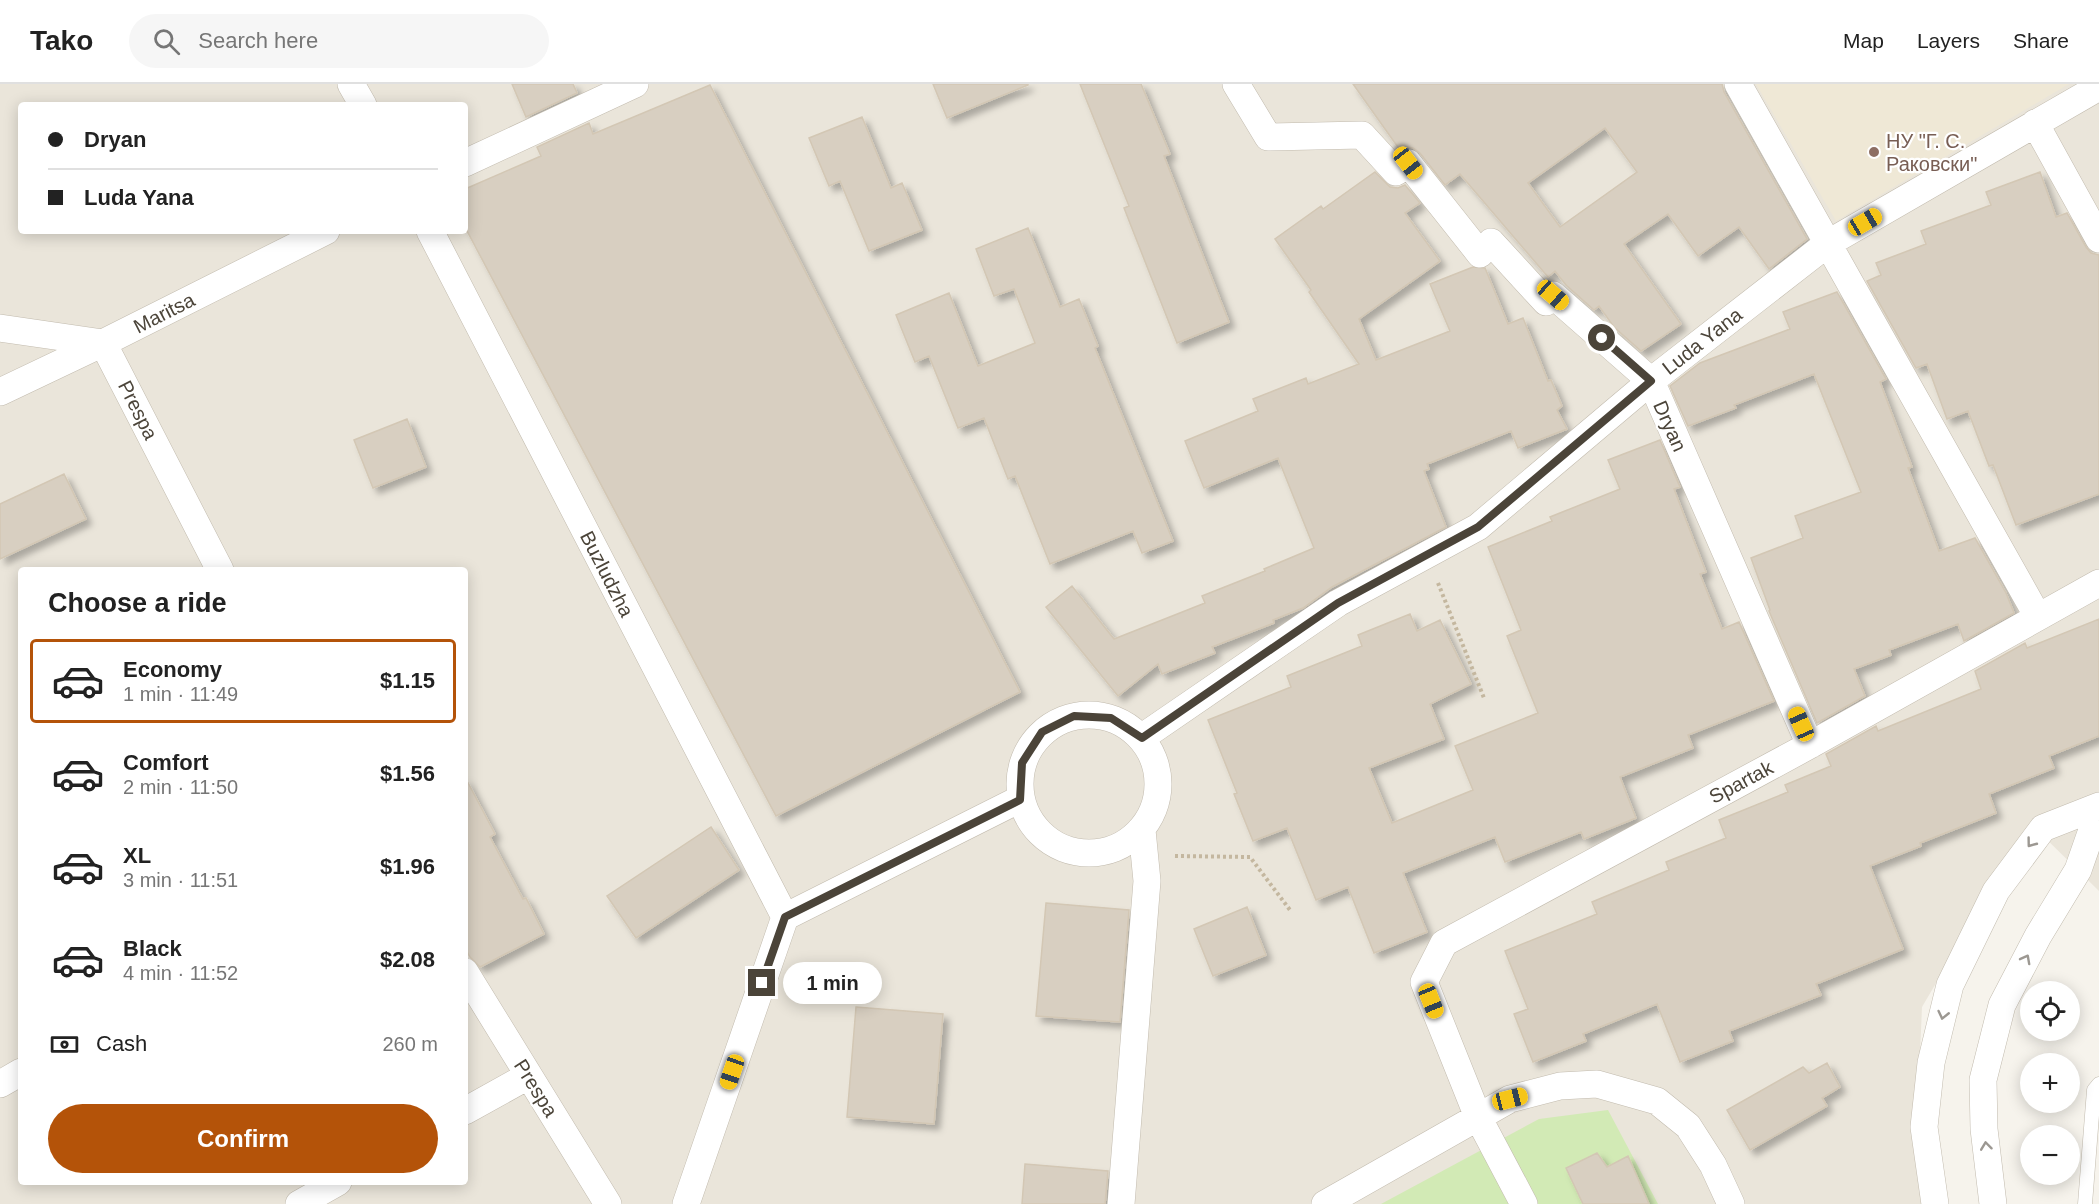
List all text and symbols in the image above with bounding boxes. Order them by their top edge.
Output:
search box [129,14,549,68]
text: Tako [30,25,93,56]
icon: search [150,25,183,58]
text: Search here [198,28,318,53]
text: Map [1843,29,1884,52]
text: Layers [1917,29,1980,52]
text: Share [2013,29,2069,52]
text: Dryan [84,127,146,152]
place label: НУ "Г. С. Раковски" [1886,130,1977,175]
car [1390,143,1426,183]
marker: НУ "Г. С. Раковски" [1867,145,1881,159]
text: Luda Yana [84,185,194,210]
car [1845,205,1885,239]
car [1534,276,1572,314]
street label: Maritsa [130,288,199,338]
street label: Luda Yana [1658,303,1747,379]
route start [1588,324,1615,351]
street label: Prespa [114,377,163,444]
street label: Dryan [1649,397,1691,455]
street label: Buzludzha [576,527,638,621]
text: Choose a ride [48,588,227,618]
icon: car [51,654,105,708]
text: Economy [123,657,222,682]
text: $1.15 [380,668,435,693]
text: 1 min · 11:49 [123,683,238,705]
car [1785,704,1817,744]
icon: car [51,747,105,801]
text: Comfort [123,750,209,775]
street label: Spartak [1705,756,1777,808]
text: $1.56 [380,761,435,786]
text: 2 min · 11:50 [123,776,238,798]
one-way arrow [2028,837,2039,848]
icon: car [51,840,105,894]
text: XL [123,843,151,868]
text: $1.96 [380,854,435,879]
text: 3 min · 11:51 [123,869,238,891]
icon: car [51,933,105,987]
text: Black [123,936,182,961]
text: $2.08 [380,947,435,972]
one-way arrow [2019,955,2030,966]
text: 4 min · 11:52 [123,962,238,984]
callout: 1 min [783,962,882,1004]
route end [748,969,775,996]
text: 1 min [806,972,859,994]
car [1416,981,1446,1021]
map controls [2020,981,2080,1185]
button: locate [2020,981,2080,1041]
one-way arrow [1937,1010,1950,1020]
icon: cash [48,1028,81,1061]
text: Cash [96,1031,147,1056]
text: 260 m [382,1033,438,1055]
car [718,1052,746,1092]
button: + [2020,1053,2080,1113]
street label: Prespa [510,1055,563,1121]
car [1490,1086,1530,1112]
button: Confirm [48,1104,438,1173]
button: − [2020,1125,2080,1185]
one-way arrow [1980,1141,1992,1151]

